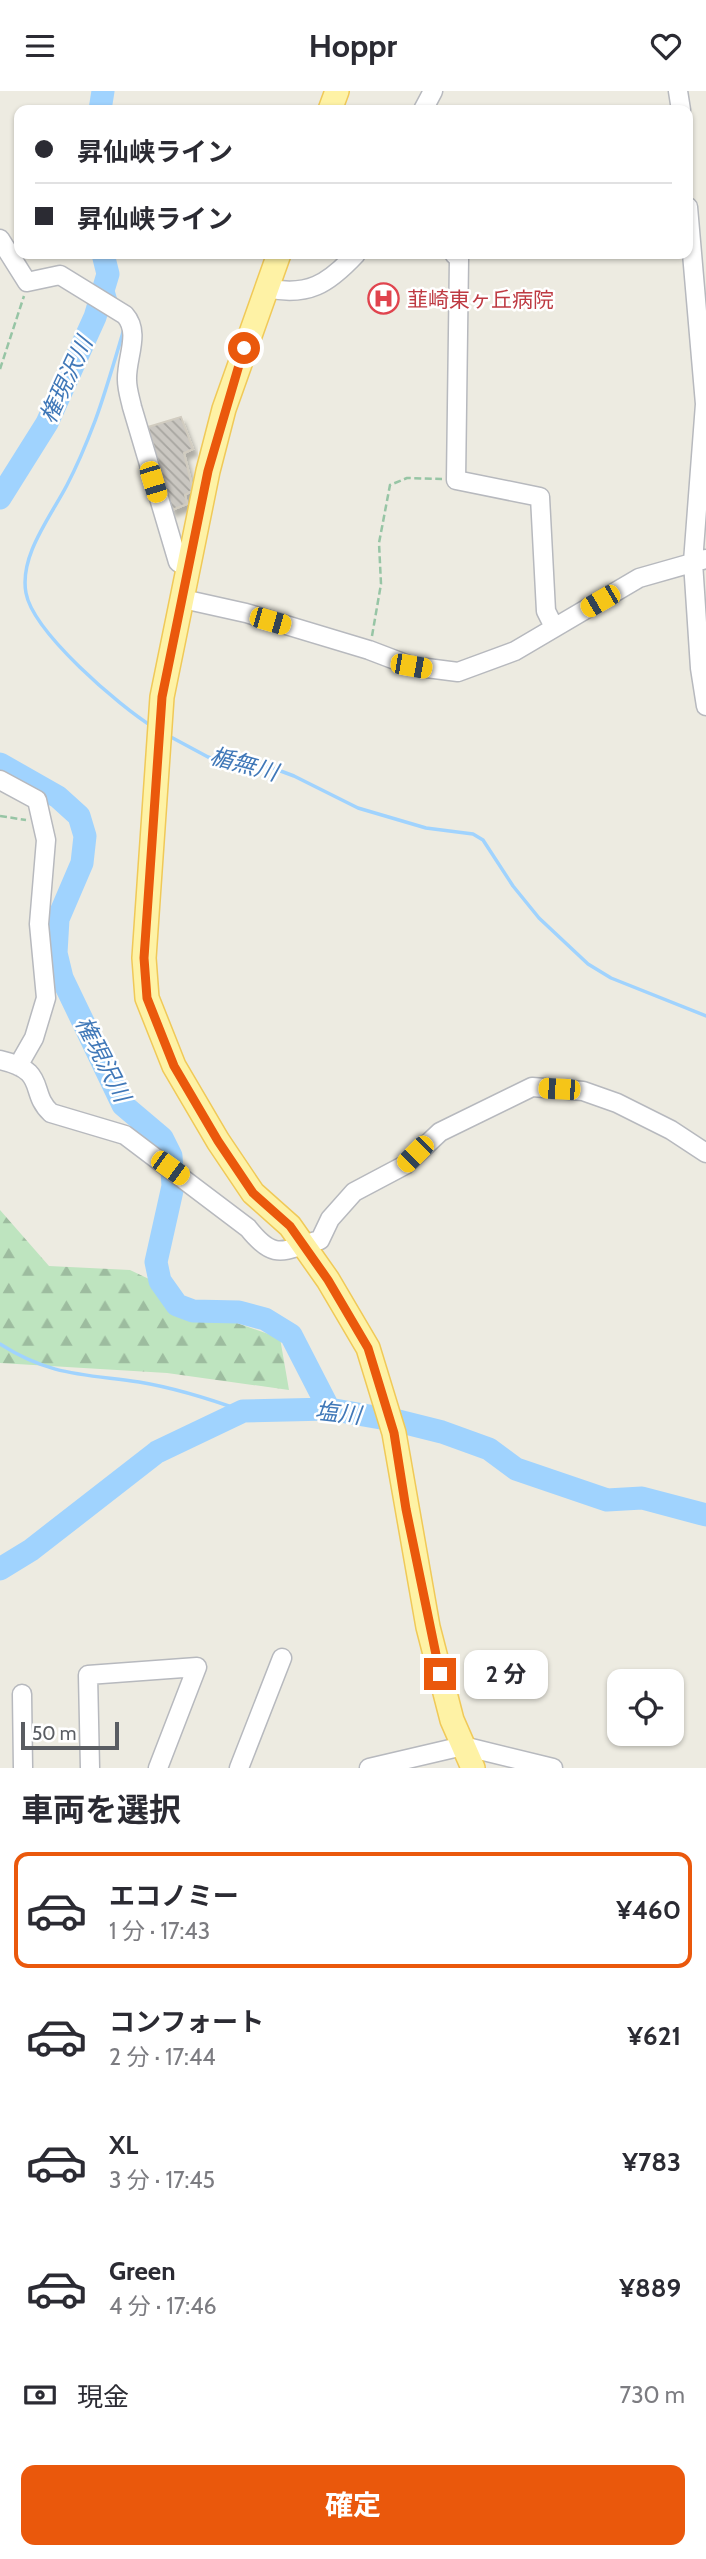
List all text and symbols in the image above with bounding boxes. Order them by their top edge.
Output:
text: Hoppr [309,26,397,65]
icon: menu [21,27,59,65]
icon: heart [647,27,685,65]
text: 昇仙峡ライン [77,136,233,168]
text: 昇仙峡ライン [77,203,233,235]
hospital icon: 韮崎東ヶ丘病院 [367,282,401,316]
place label: 韮崎東ヶ丘病院 [407,287,554,312]
water label: 権現沢川 [34,330,99,428]
route start [228,332,260,364]
car [137,459,170,505]
car [577,581,624,621]
car [247,605,294,637]
car [389,652,434,680]
water label: 楯無川 [207,742,284,787]
water label: 権現沢川 [70,1012,138,1109]
car [538,1077,581,1101]
car [393,1132,438,1176]
car [147,1147,194,1189]
water label: 塩川 [314,1397,365,1430]
callout: 2 分 [464,1649,548,1699]
route end [424,1658,456,1690]
text: 2 分 [486,1660,526,1688]
map controls [607,1669,684,1746]
button: locate [607,1669,684,1746]
scale bar [21,1719,119,1751]
text: 50 m [32,1722,76,1745]
text: 車両を選択 [21,1790,181,1829]
icon: car [25,1879,88,1942]
text: エコノミー [109,1880,239,1912]
text: ¥460 [616,1894,681,1926]
text: 1 分 · 17:43 [109,1917,210,1945]
icon: car [25,2005,88,2068]
text: コンフォート [109,2006,264,2038]
text: ¥621 [627,2020,681,2052]
text: 2 分 · 17:44 [109,2043,216,2071]
text: XL [109,2129,138,2161]
icon: car [25,2131,88,2194]
text: ¥783 [622,2146,681,2178]
text: 3 分 · 17:45 [109,2166,215,2194]
text: Green [109,2255,176,2287]
icon: car [25,2257,88,2320]
text: ¥889 [619,2272,681,2304]
text: 4 分 · 17:46 [109,2292,217,2320]
icon: cash [21,2376,59,2414]
text: 現金 [77,2381,129,2413]
text: 730 m [620,2381,685,2409]
button: 確定 [21,2465,685,2545]

